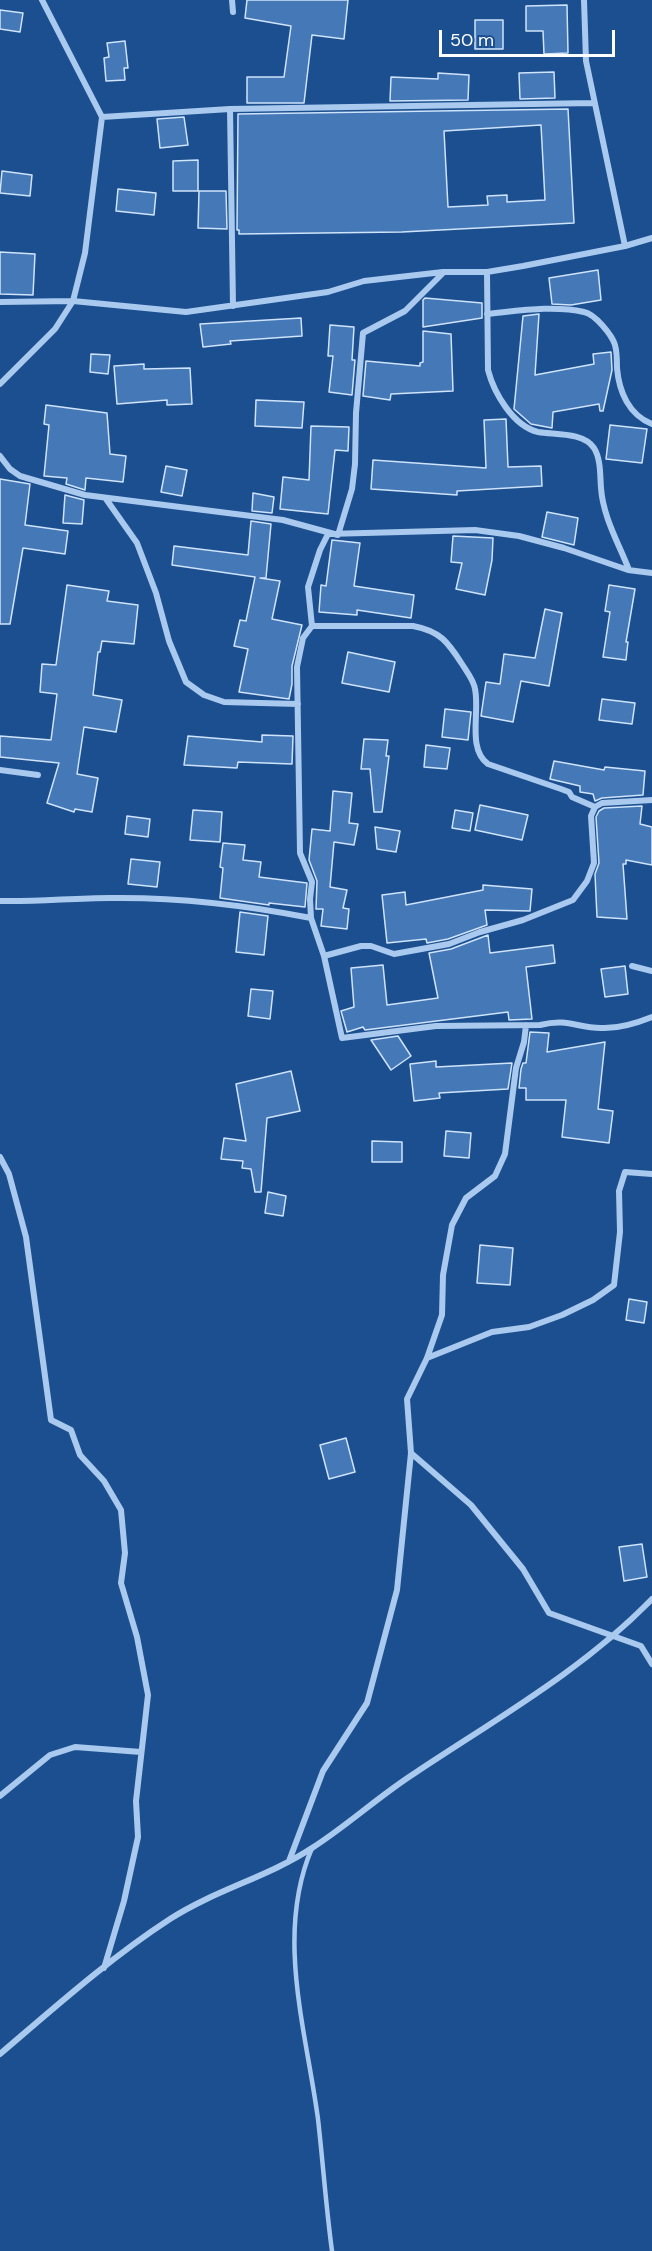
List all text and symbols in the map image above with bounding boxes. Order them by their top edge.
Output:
scale bar [442,18,618,56]
text: 50 m [450,28,494,52]

